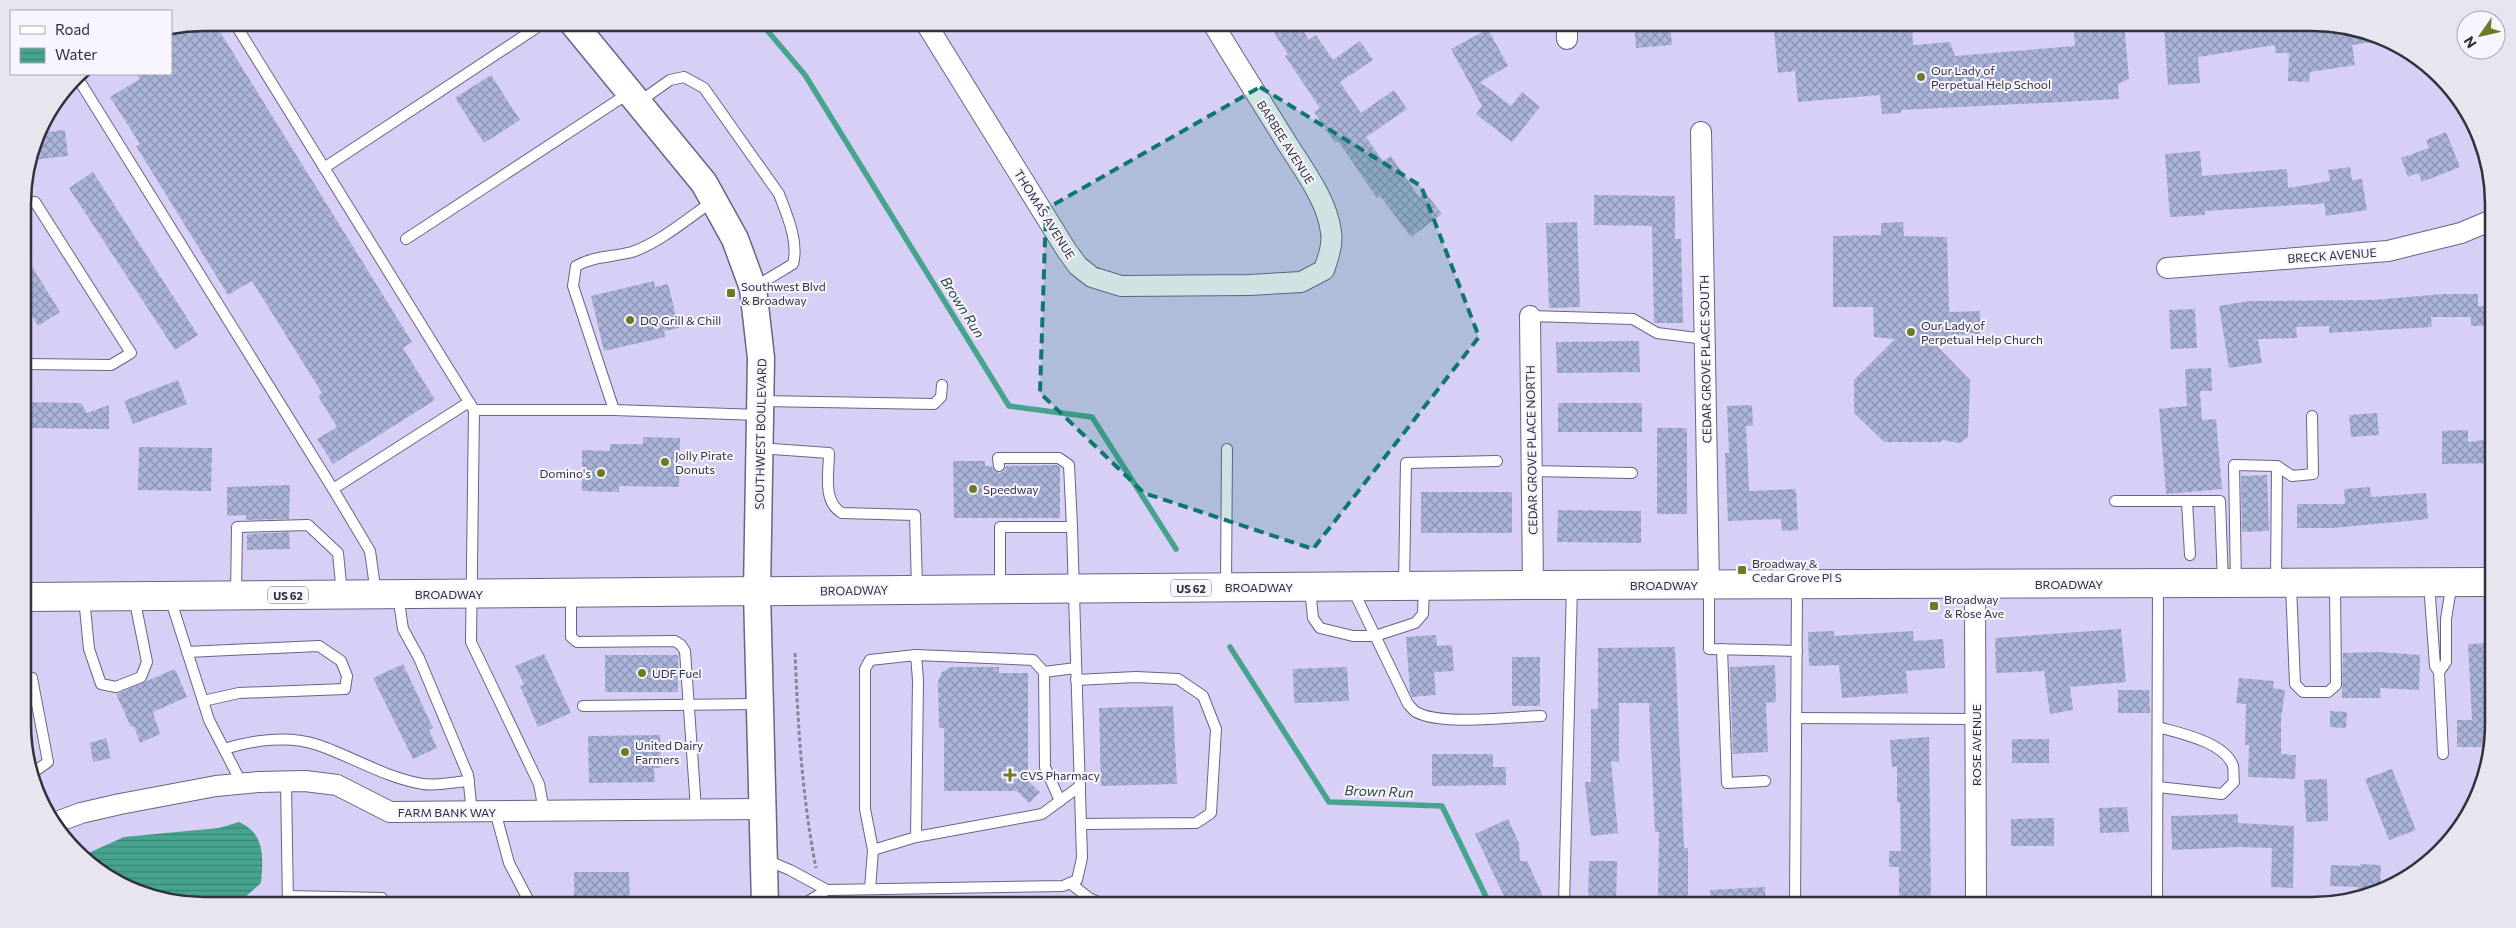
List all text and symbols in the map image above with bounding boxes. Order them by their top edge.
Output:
legend [10,10,172,75]
north arrow [2456,10,2506,60]
text: Road [55,20,90,38]
text: N [2460,33,2480,52]
text: Water [55,45,97,63]
place label: Our Lady of Perpetual Help School [1931,63,2051,91]
marker: Our Lady of Perpetual Help School [1915,71,1927,83]
street label: BARBEE AVENUE [1255,98,1317,186]
street label: THOMAS AVENUE [1012,167,1078,261]
street label: BRECK AVENUE [2287,245,2377,265]
water label: Brown Run [937,273,989,341]
street label: CEDAR GROVE PLACE SOUTH [1697,275,1713,443]
place label: Southwest Blvd & Broadway [741,279,826,307]
marker: Southwest Blvd & Broadway [725,287,737,299]
place label: DQ Grill & Chill [640,313,721,327]
marker: DQ Grill & Chill [624,314,636,326]
place label: Our Lady of Perpetual Help Church [1921,318,2043,346]
marker: Our Lady of Perpetual Help Church [1905,326,1917,338]
street label: SOUTHWEST BOULEVARD [752,358,768,510]
street label: CEDAR GROVE PLACE NORTH [1523,365,1539,535]
place label: Jolly Pirate Donuts [675,448,733,476]
marker: Jolly Pirate Donuts [659,456,671,468]
place label: Domino's [540,466,591,480]
marker: Domino's [595,467,607,479]
place label: Speedway [983,482,1039,496]
marker: Speedway [967,483,979,495]
place label: Broadway & Cedar Grove Pl S [1752,556,1842,584]
marker: Broadway & Cedar Grove Pl S [1736,564,1748,576]
street label: BROADWAY [2035,577,2103,591]
street label: BROADWAY [1630,578,1698,592]
road number: US 62 [1171,580,1211,596]
street label: BROADWAY [1225,580,1293,594]
street label: BROADWAY [820,582,888,598]
road number: US 62 [268,586,308,604]
street label: BROADWAY [415,587,483,601]
place label: Broadway & Rose Ave [1944,592,2004,620]
marker: Broadway & Rose Ave [1928,600,1940,612]
place label: UDF Fuel [652,666,702,680]
marker: UDF Fuel [636,667,648,679]
street label: ROSE AVENUE [1969,704,1983,786]
place label: United Dairy Farmers [635,738,703,766]
marker: United Dairy Farmers [619,746,631,758]
place label: CVS Pharmacy [1020,768,1100,782]
marker: CVS Pharmacy [1004,769,1016,781]
water label: Brown Run [1344,781,1414,801]
street label: FARM BANK WAY [398,805,496,819]

